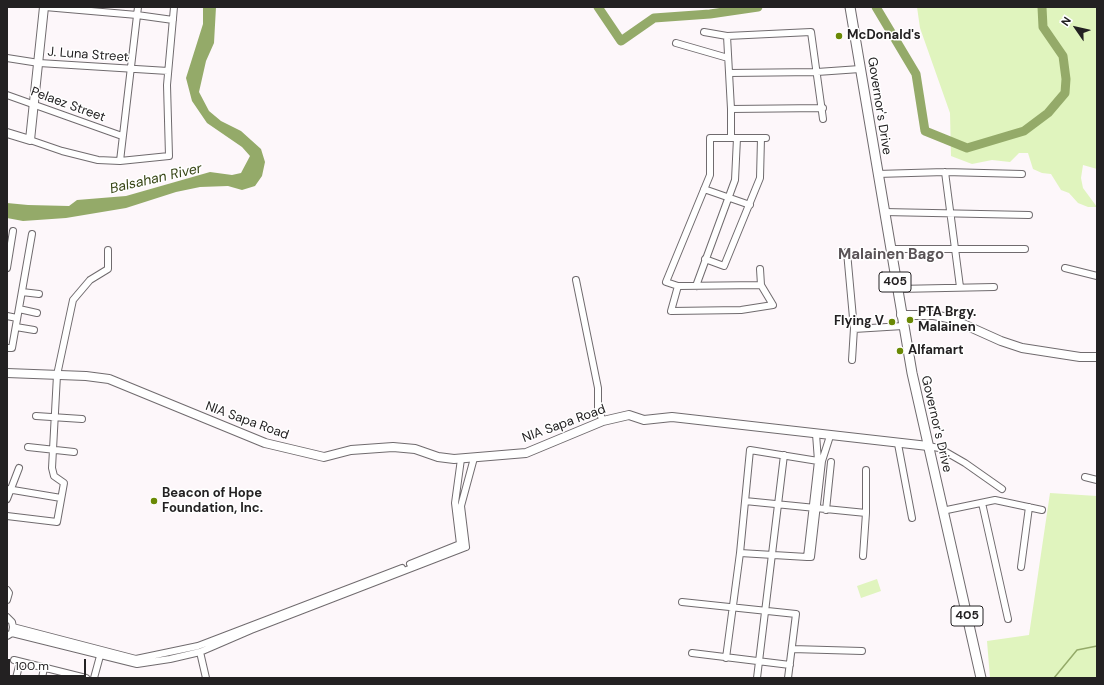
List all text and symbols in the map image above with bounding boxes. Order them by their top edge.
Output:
north arrow [1056,8,1096,48]
text: N [1058,14,1074,29]
place label: McDonald's [847,28,921,44]
marker: McDonald's [834,31,844,41]
street label: J. Luna Street [47,44,129,66]
street label: Governor's Drive [864,56,894,156]
street label: Pelaez Street [29,84,107,126]
water label: Balsahan River [108,160,204,198]
district label: Malainen Bago [838,246,944,264]
road number: 405 [879,272,911,292]
place label: PTA Brgy. Malainen [918,305,976,336]
place label: Flying V [834,314,884,330]
marker: PTA Brgy. Malainen [905,315,915,325]
marker: Flying V [887,317,897,327]
place label: Alfamart [908,343,964,359]
marker: Alfamart [895,346,905,356]
street label: Governor's Drive [917,374,955,474]
street label: NIA Sapa Road [203,399,291,443]
street label: NIA Sapa Road [520,402,608,446]
place label: Beacon of Hope Foundation, Inc. [162,486,263,517]
marker: Beacon of Hope Foundation, Inc. [149,496,159,506]
road number: 405 [951,606,983,626]
scale bar [10,651,88,677]
text: 100 m [15,658,49,674]

